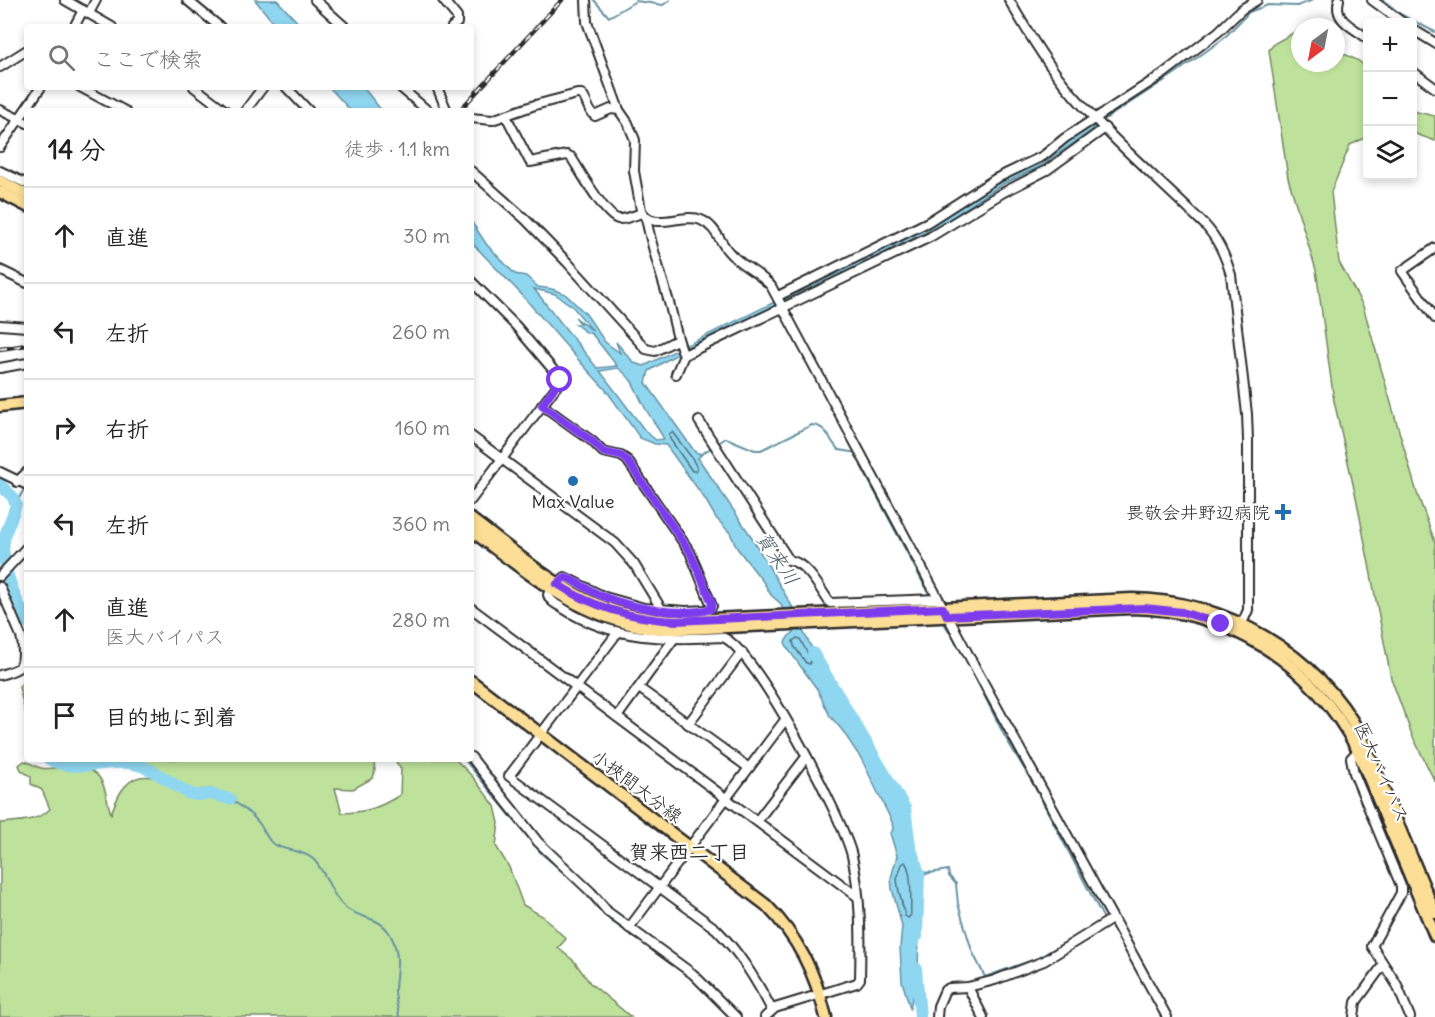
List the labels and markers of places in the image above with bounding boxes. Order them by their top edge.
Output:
marker: Max Value [566,474,580,488]
place label: Max Value [532,490,614,513]
place label: 畏敬会井野辺病院 [1126,501,1270,524]
marker: 畏敬会井野辺病院 [1274,503,1292,521]

